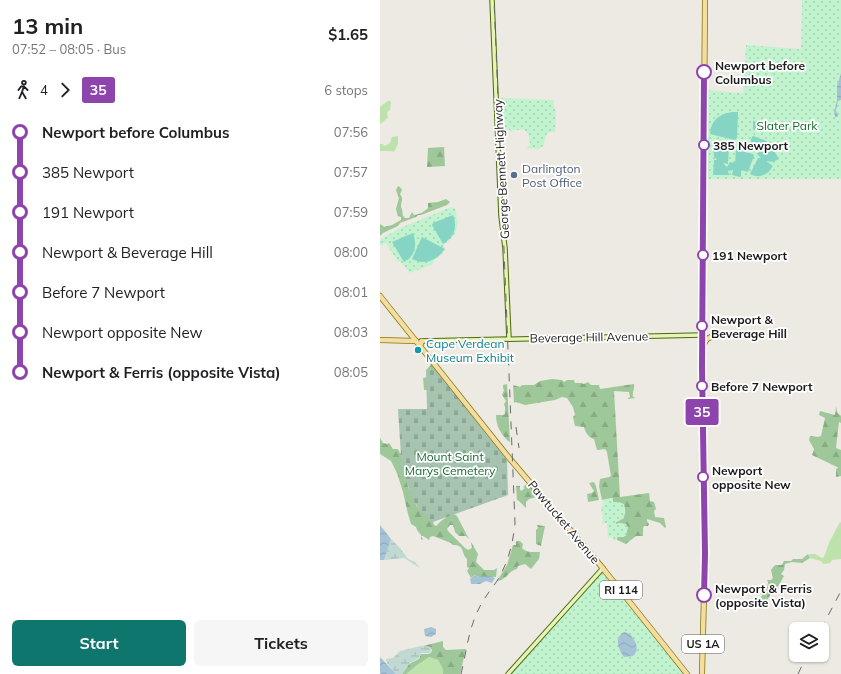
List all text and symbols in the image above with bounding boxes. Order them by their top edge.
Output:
text: 13 min [12,12,83,40]
text: $1.65 [328,25,368,44]
text: 07:52 – 08:05 · Bus [12,41,126,57]
place label: Newport before Columbus [715,58,806,87]
marker: Newport before Columbus [696,64,712,80]
icon: walk [12,79,34,101]
icon: forward [54,79,76,101]
text: 35 [90,81,107,99]
text: 4 [40,82,48,98]
text: 6 stops [324,82,368,98]
street label: George Bennett Highway [490,98,512,239]
park label: Slater Park [757,118,818,133]
text: Newport before Columbus [42,123,230,142]
text: 07:56 [334,124,368,140]
place label: 385 Newport [713,138,789,153]
marker: 385 Newport [698,139,710,151]
place label: Darlington Post Office [522,161,582,190]
text: 385 Newport [42,163,134,182]
text: 07:57 [334,164,368,180]
marker: Darlington Post Office [509,170,519,180]
text: 191 Newport [42,203,134,222]
text: 07:59 [334,204,368,220]
text: Newport & Beverage Hill [42,243,213,262]
text: 08:00 [334,244,368,260]
place label: 191 Newport [712,248,788,263]
marker: 191 Newport [697,249,709,261]
text: Before 7 Newport [42,283,165,302]
text: 08:01 [334,284,368,300]
place label: Newport & Beverage Hill [711,312,787,341]
marker: Newport & Beverage Hill [696,320,708,332]
text: Newport opposite New [42,323,203,342]
text: 08:03 [334,324,368,340]
street label: Beverage Hill Avenue [530,328,648,346]
place label: Cape Verdean Museum Exhibit [426,336,514,365]
marker: Cape Verdean Museum Exhibit [413,345,423,355]
text: Newport & Ferris (opposite Vista) [42,363,281,382]
text: 08:05 [334,364,368,380]
place label: Before 7 Newport [711,379,813,394]
marker: Before 7 Newport [696,380,708,392]
line badge: 35 [684,399,720,425]
text: 35 [694,403,710,421]
park label: Mount Saint Marys Cemetery [405,449,496,478]
place label: Newport opposite New [712,463,791,492]
marker: Newport opposite New [697,471,709,483]
street label: Pawtucket Avenue [525,477,603,567]
road number: RI 114 [600,581,642,599]
place label: Newport & Ferris (opposite Vista) [715,581,812,610]
marker: Newport & Ferris (opposite Vista) [696,587,712,603]
button: Start [12,620,186,666]
button: Tickets [194,620,368,666]
map controls [789,622,829,662]
button: layers [789,622,829,662]
road number: US 1A [682,635,724,653]

